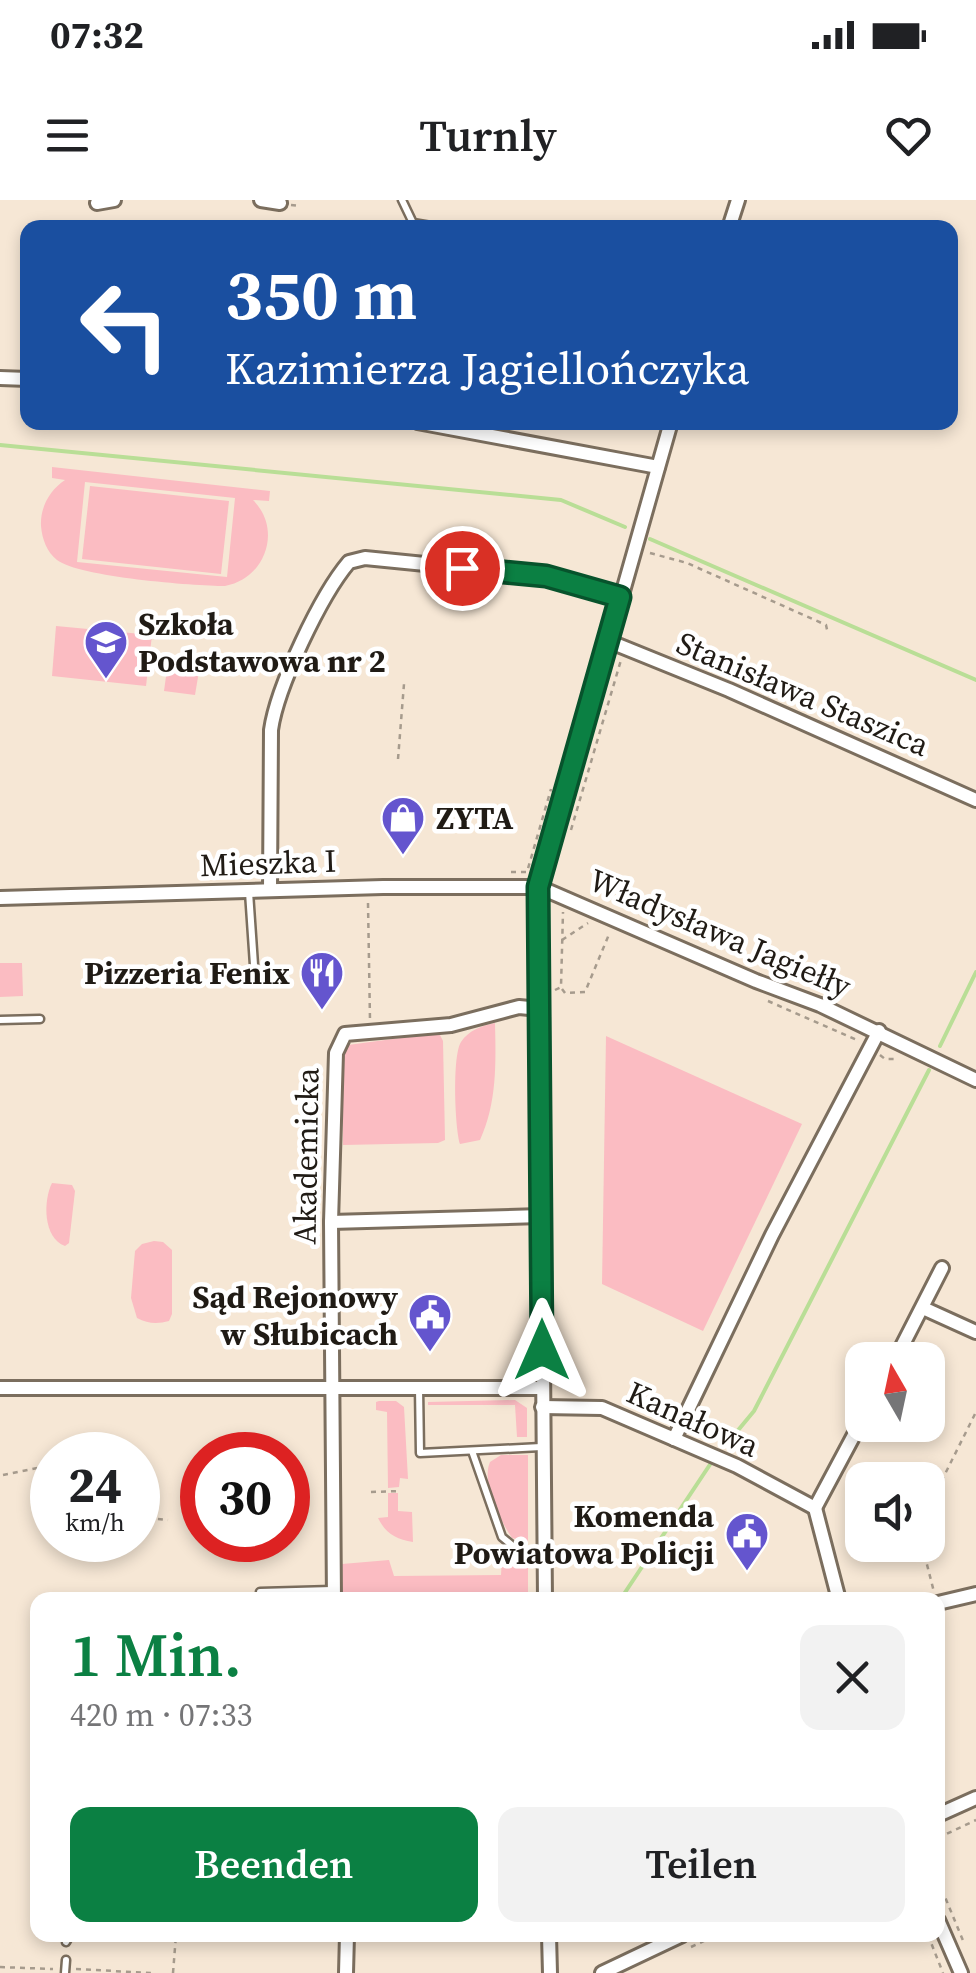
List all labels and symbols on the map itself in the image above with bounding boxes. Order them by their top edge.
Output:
pin [420,526,505,611]
place label: Szkoła Podstawowa nr 2 [138,602,386,683]
school or university icon: Szkoła Podstawowa nr 2 [83,619,129,680]
street label: Stanisława Staszica [670,621,937,767]
shop icon: ZYTA [380,795,426,856]
place label: ZYTA [436,796,514,840]
street label: Mieszka I [199,839,337,887]
street label: Władysława Jagiełły [582,858,858,1008]
restaurant icon: Pizzeria Fenix [299,950,345,1011]
place label: Pizzeria Fenix [84,951,290,995]
street label: Akademicka [282,1066,330,1245]
place label: Sąd Rejonowy w Słubicach [192,1275,398,1356]
public building icon: Sąd Rejonowy w Słubicach [407,1292,453,1353]
position arrow [490,1298,594,1402]
north arrow [845,1342,945,1442]
street label: Kanałowa [620,1370,767,1468]
speed limit sign: 30 [180,1432,310,1562]
place label: Komenda Powiatowa Policji [454,1494,715,1575]
public building icon: Komenda Powiatowa Policji [724,1511,770,1572]

